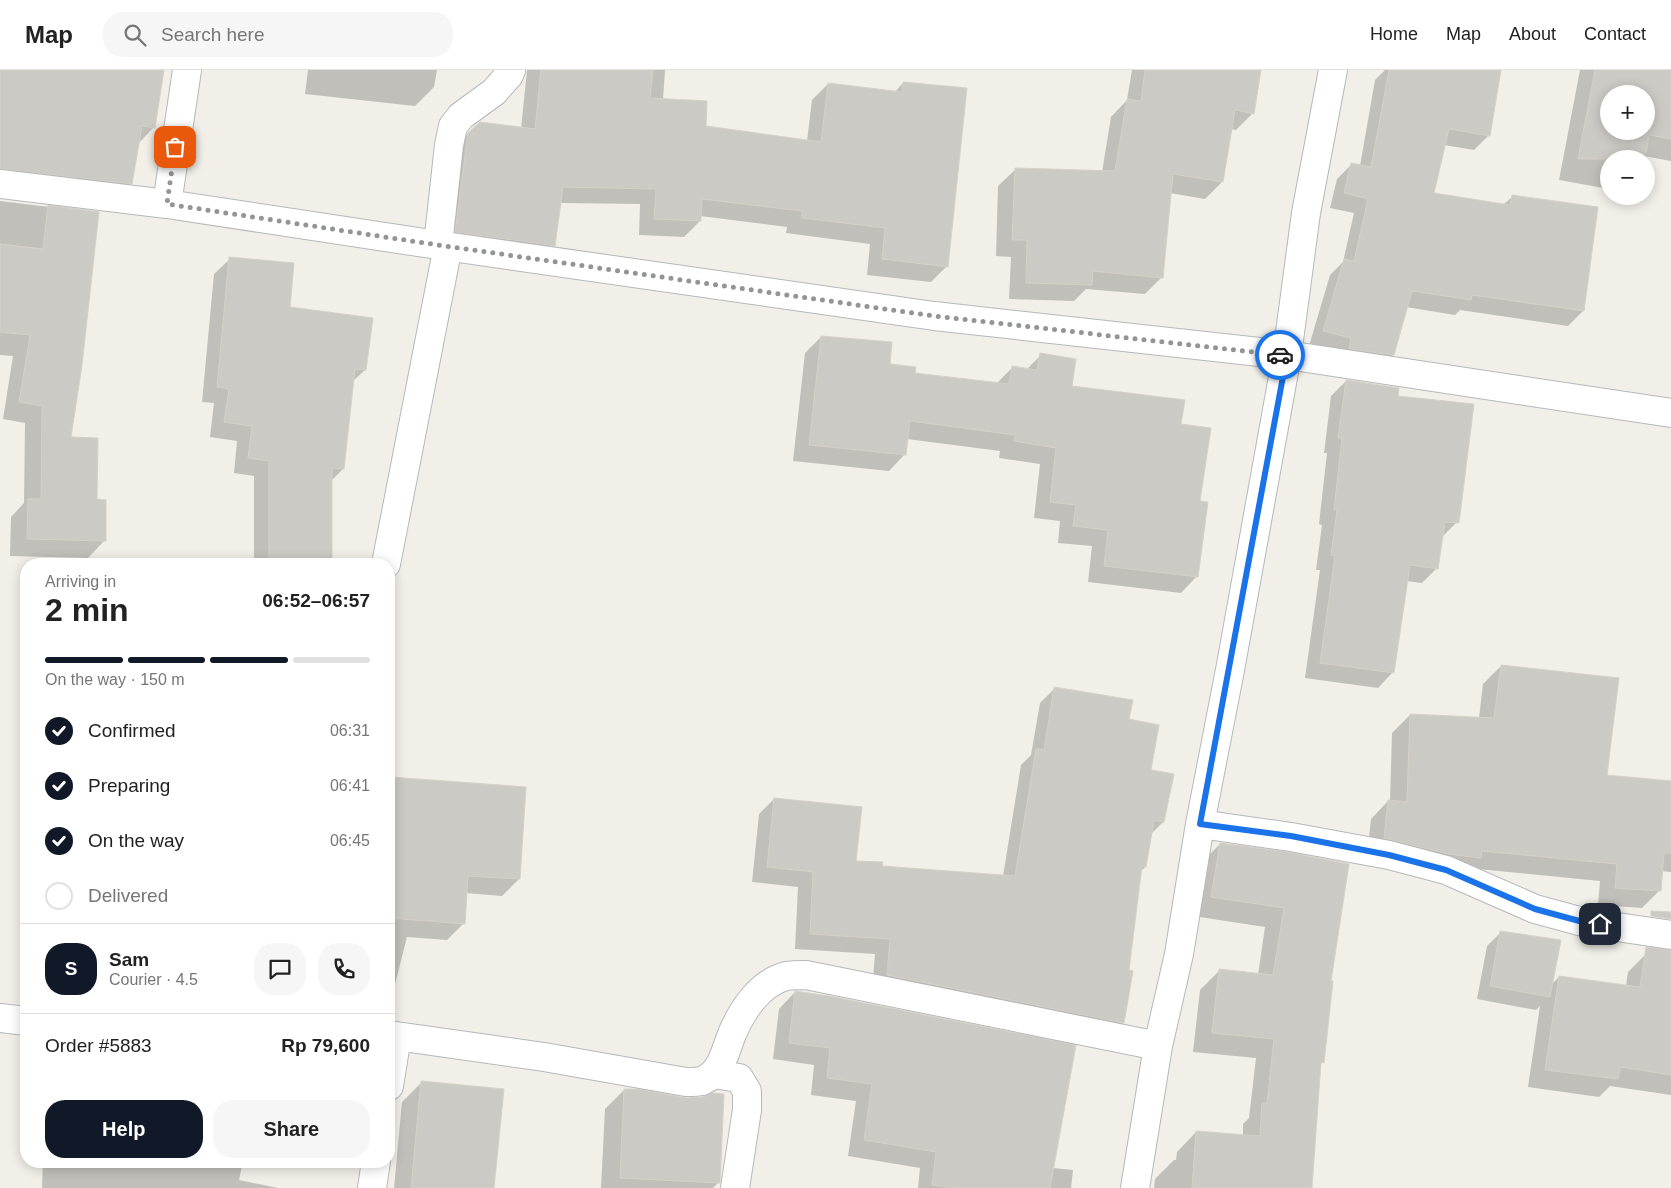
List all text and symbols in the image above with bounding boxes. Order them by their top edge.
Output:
search box [103,12,453,57]
text: Map [25,21,73,48]
icon: search [121,21,149,49]
text: Search here [161,24,265,45]
text: Home [1370,24,1418,44]
text: Map [1446,24,1481,44]
text: About [1509,24,1556,44]
text: Contact [1584,24,1646,44]
map controls [1600,85,1655,205]
button: + [1600,85,1655,140]
pin [154,126,196,168]
icon: bag [161,133,189,161]
button: − [1600,150,1655,205]
courier [1255,330,1305,380]
icon: car [1266,341,1294,369]
text: Arriving in [45,573,116,590]
text: 06:52–06:57 [262,590,370,611]
text: 2 min [45,592,129,628]
text: On the way · 150 m [45,671,185,688]
icon: check [45,717,73,745]
text: Confirmed [88,720,176,741]
text: 06:31 [330,722,370,739]
icon: check [45,772,73,800]
text: Preparing [88,775,170,796]
text: 06:41 [330,777,370,794]
icon: check [45,827,73,855]
text: On the way [88,830,184,851]
text: 06:45 [330,832,370,849]
text: Delivered [88,885,168,906]
pin [1579,903,1621,945]
icon: home [1586,910,1614,938]
button: chat [254,943,306,995]
button: phone [318,943,370,995]
text: Sam [109,949,149,970]
text: S [65,958,77,979]
text: Courier · 4.5 [109,971,198,988]
text: Order #5883 [45,1035,152,1056]
text: Rp 79,600 [281,1035,370,1056]
button: Help [45,1100,203,1158]
button: Share [213,1100,370,1158]

